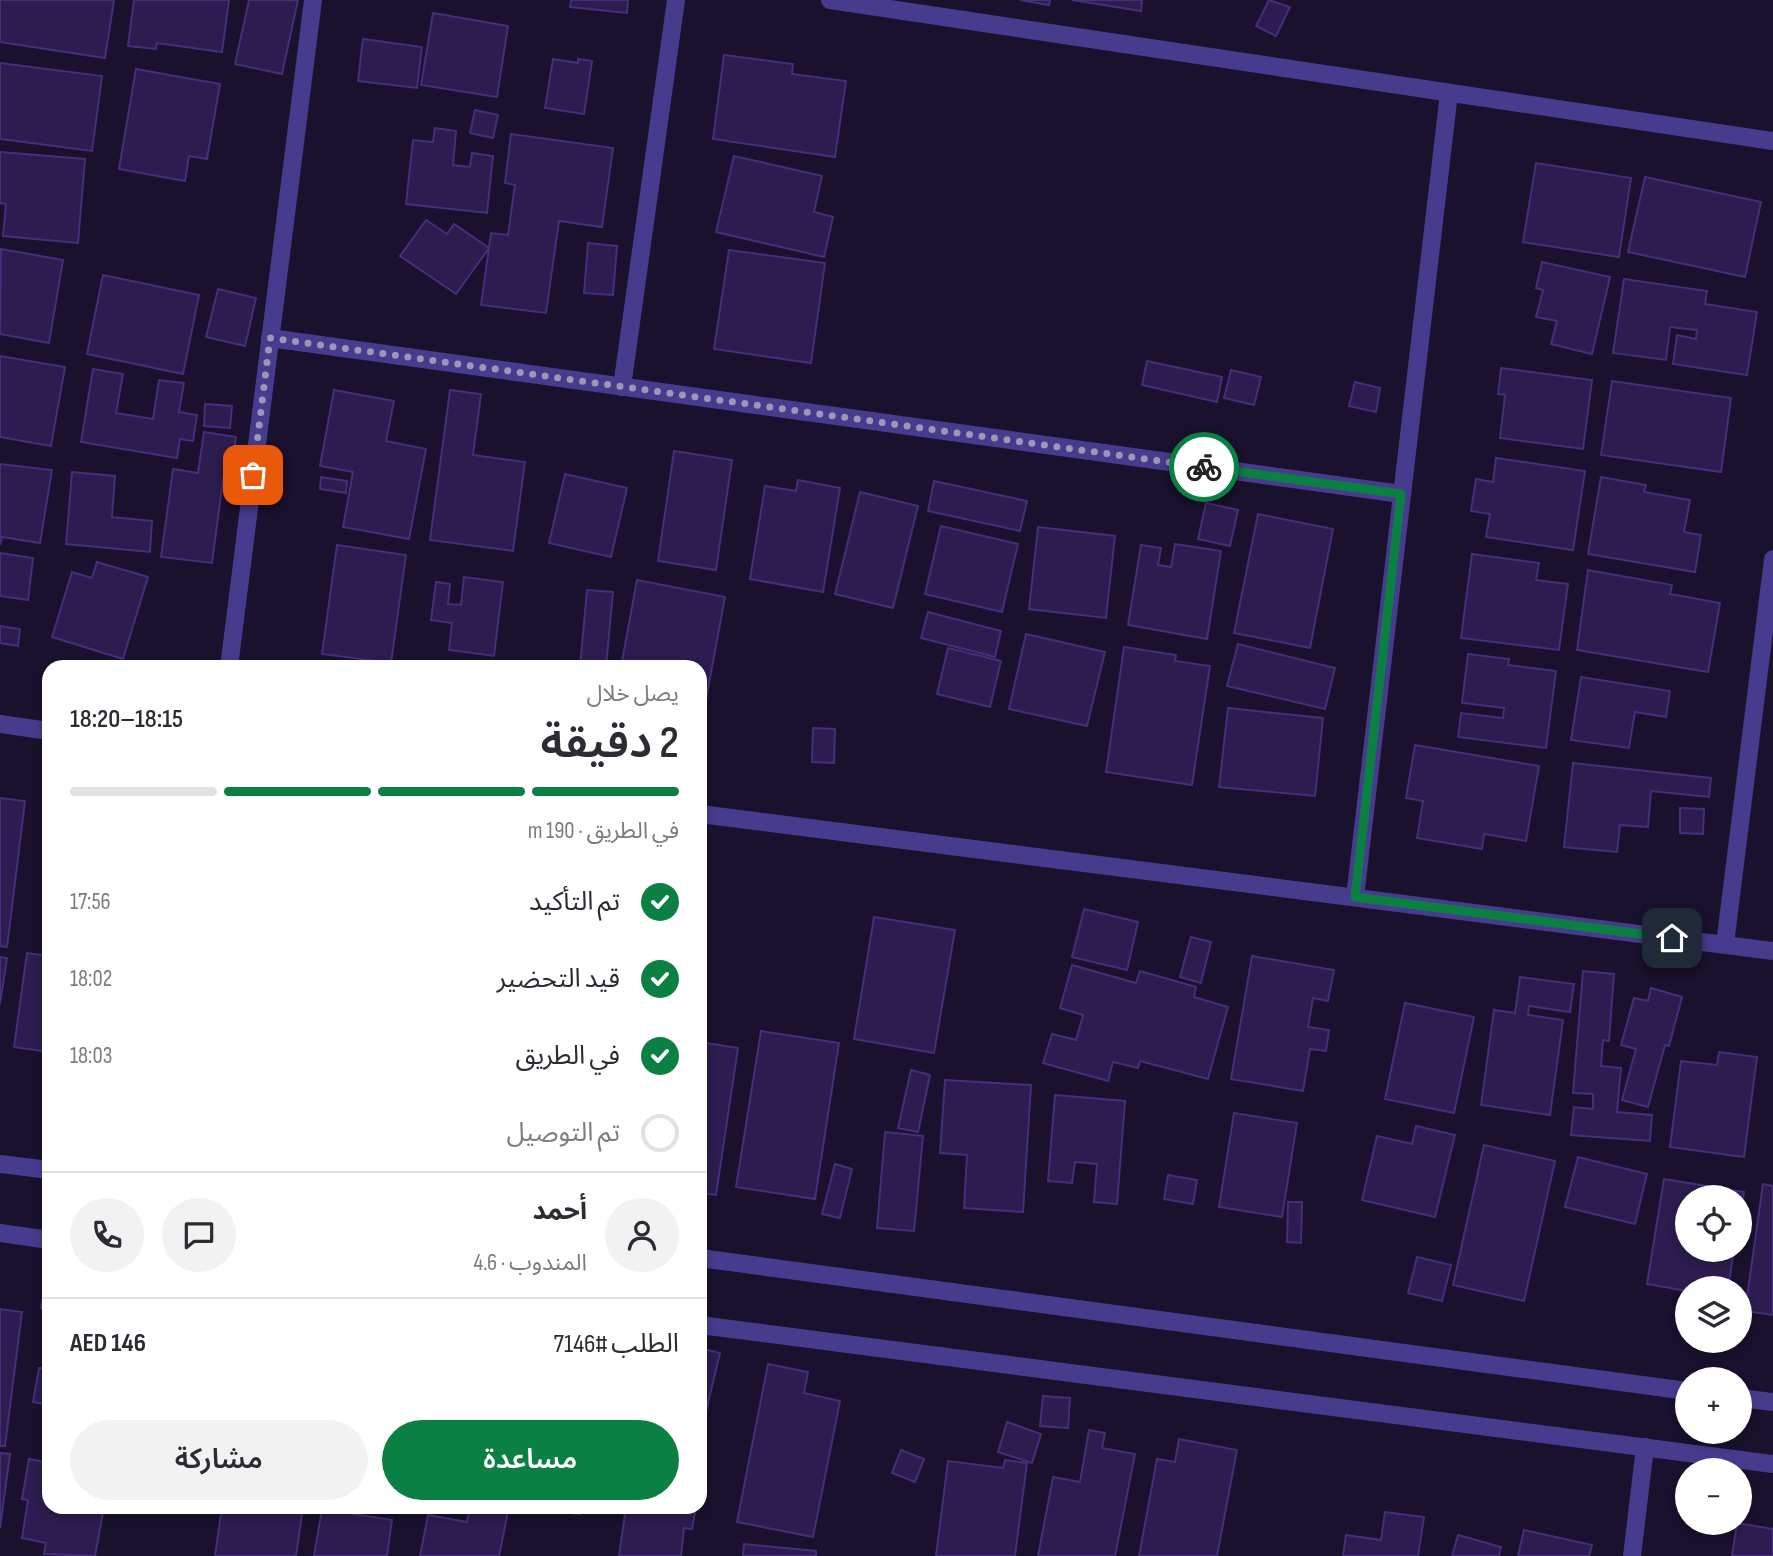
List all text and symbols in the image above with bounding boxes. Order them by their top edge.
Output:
courier [1169,432,1239,502]
pin [223,445,283,505]
icon: bike [1185,448,1223,486]
icon: bag [234,456,272,494]
text: يصل خلال [587,680,679,708]
text: 18:15–18:20 [70,704,183,735]
text: 2 دقيقة [541,716,679,771]
text: في الطريق · 190 m [528,817,679,845]
icon: check [641,883,679,921]
text: تم التأكيد [529,887,620,918]
text: 17:56 [70,888,111,916]
pin [1642,908,1702,968]
icon: home [1653,919,1691,957]
icon: check [641,960,679,998]
text: قيد التحضير [497,964,620,995]
text: 18:02 [70,965,112,993]
icon: check [641,1037,679,1075]
text: في الطريق [515,1041,620,1072]
text: 18:03 [70,1042,112,1070]
text: تم التوصيل [506,1118,620,1149]
map controls [1675,1185,1752,1535]
button: locate [1675,1185,1752,1262]
text: أحمد [533,1196,587,1227]
button: phone [70,1198,144,1272]
button: chat [162,1198,236,1272]
button: person [605,1198,679,1272]
text: المندوب · 4.6 [474,1249,587,1277]
button: layers [1675,1276,1752,1353]
text: AED 146 [70,1328,146,1359]
text: الطلب #7146 [554,1329,679,1360]
button: + [1675,1367,1752,1444]
button: مشاركة [70,1420,368,1500]
button: مساعدة [382,1420,679,1500]
button: − [1675,1458,1752,1535]

